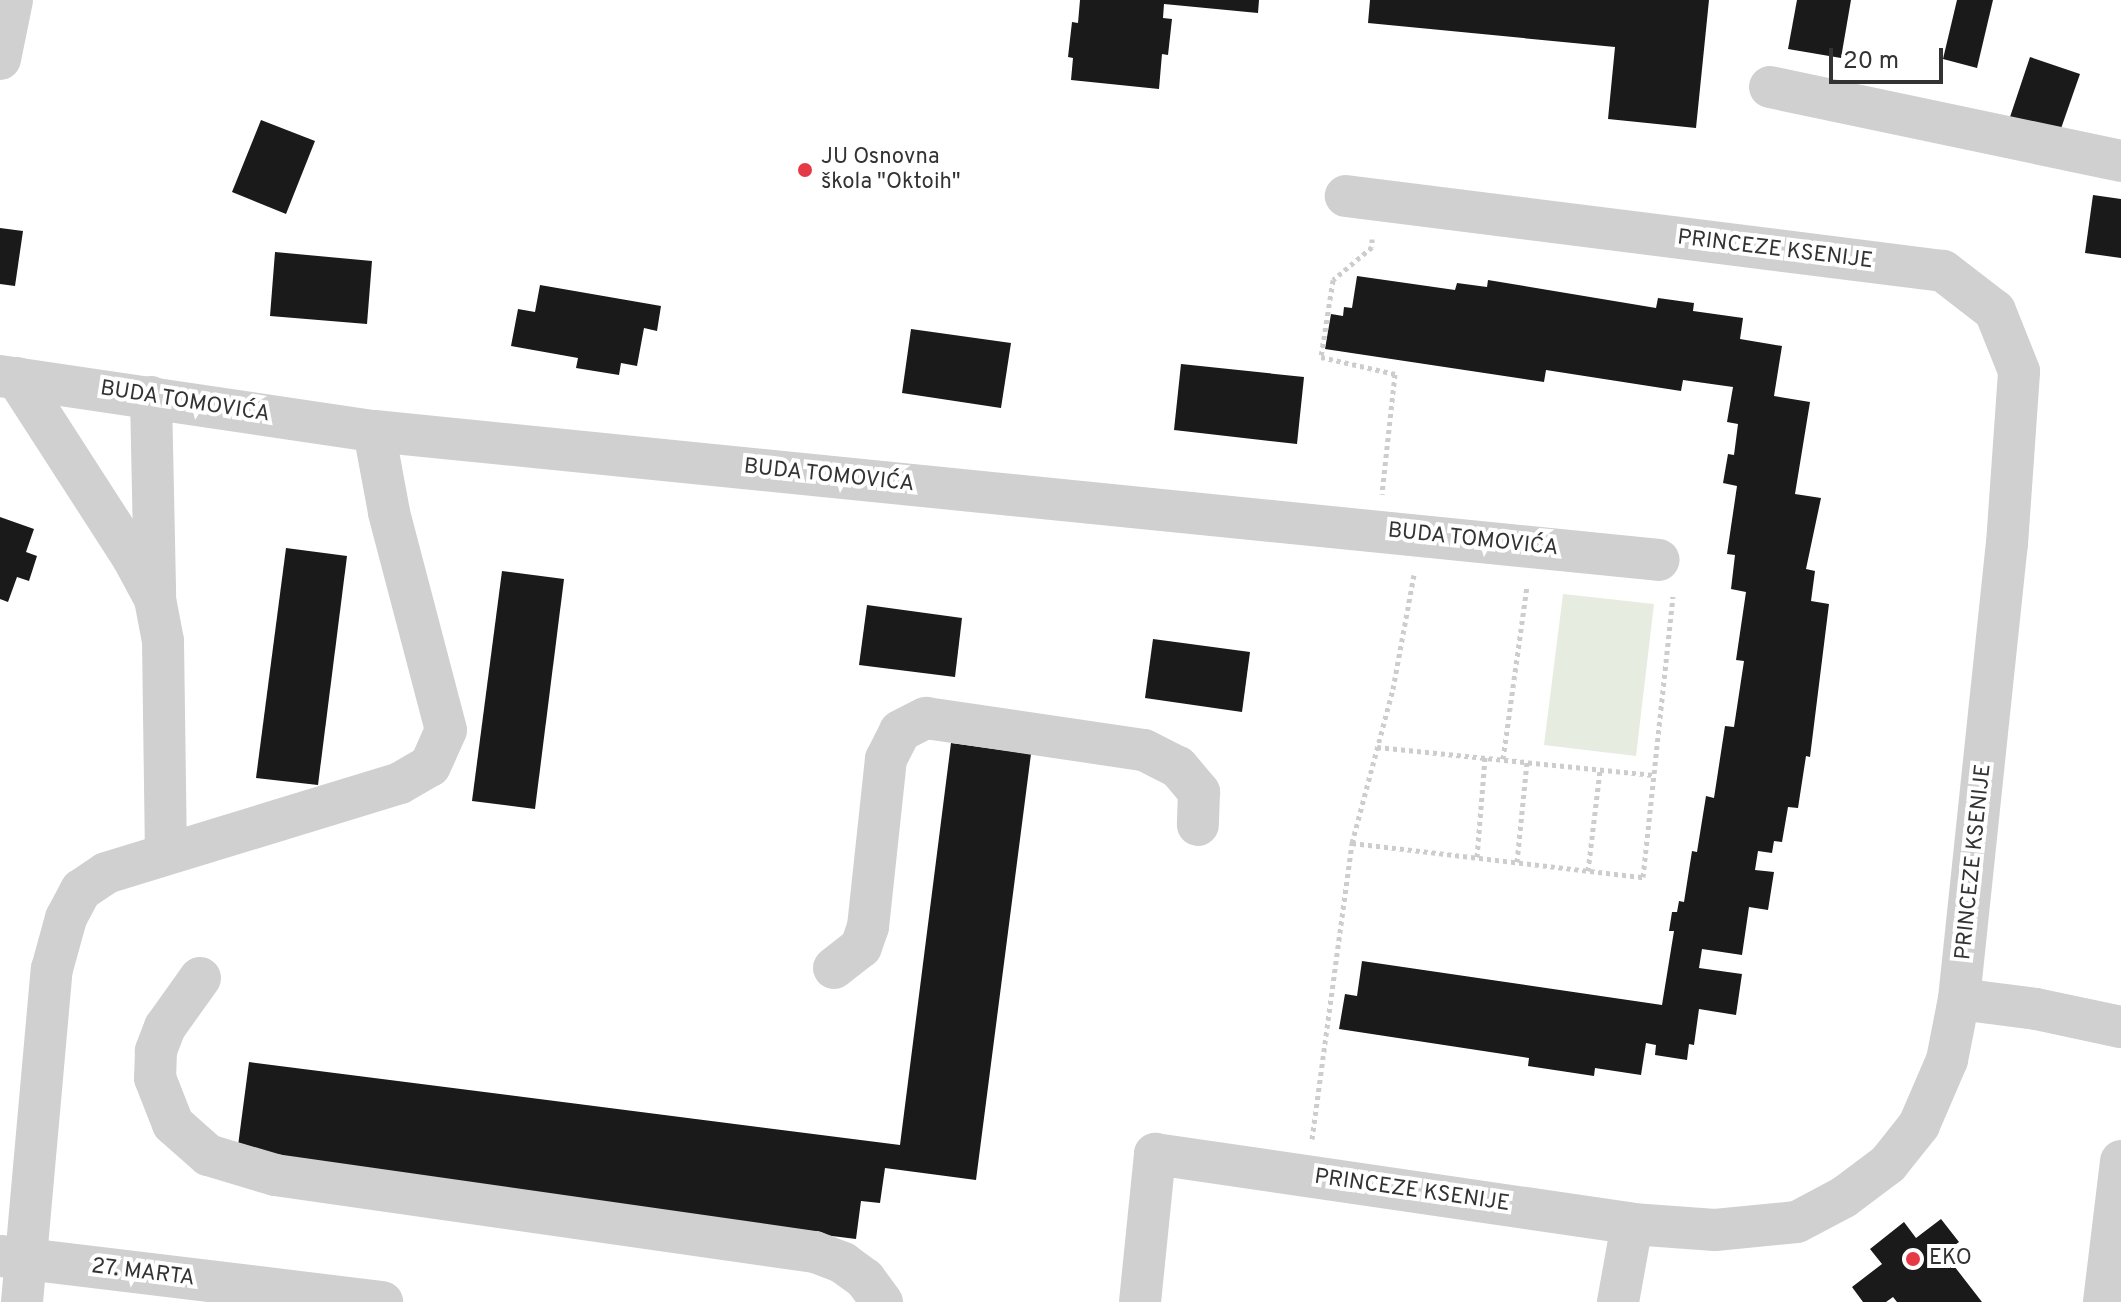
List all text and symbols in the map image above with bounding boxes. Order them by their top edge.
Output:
scale bar [1833,32,1947,82]
text: 20 m [1843,47,1899,77]
place label: JU Osnovna škola "Oktoih" [821,144,961,196]
marker: JU Osnovna škola "Oktoih" [796,161,814,179]
street label: PRINCEZE KSENIJE [1676,225,1874,275]
street label: BUDA TOMOVIĆA [97,375,273,429]
street label: BUDA TOMOVIĆA [742,454,916,498]
street label: BUDA TOMOVIĆA [1386,518,1560,562]
street label: PRINCEZE KSENIJE [1951,763,1997,961]
street label: PRINCEZE KSENIJE [1313,1164,1511,1218]
place label: EKO [1929,1246,1972,1272]
marker: EKO [1904,1250,1922,1268]
street label: 27. MARTA [90,1254,196,1292]

